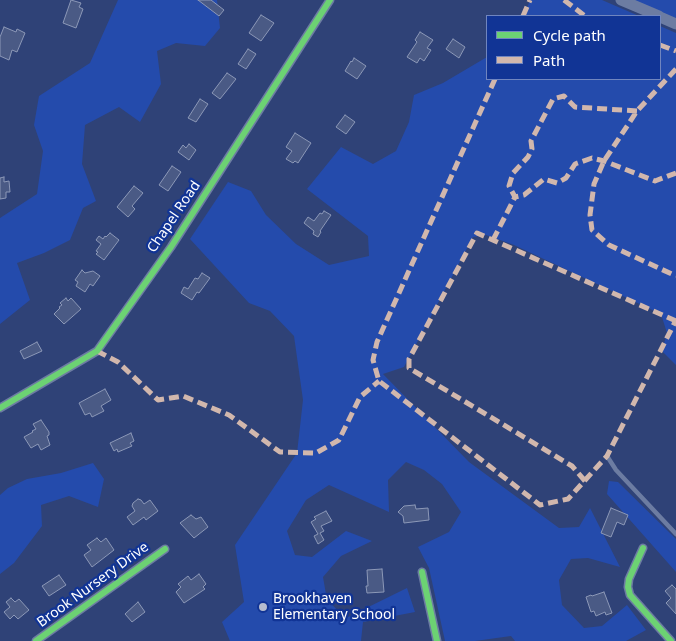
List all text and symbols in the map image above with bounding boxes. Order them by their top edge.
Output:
legend [486,15,661,80]
text: Cycle path [533,25,606,45]
text: Path [533,50,565,70]
street label: Chapel Road [144,178,204,256]
street label: Brook Nursery Drive [34,539,152,631]
place label: Brookhaven Elementary School [273,591,395,624]
marker: Brookhaven Elementary School [257,601,269,613]

